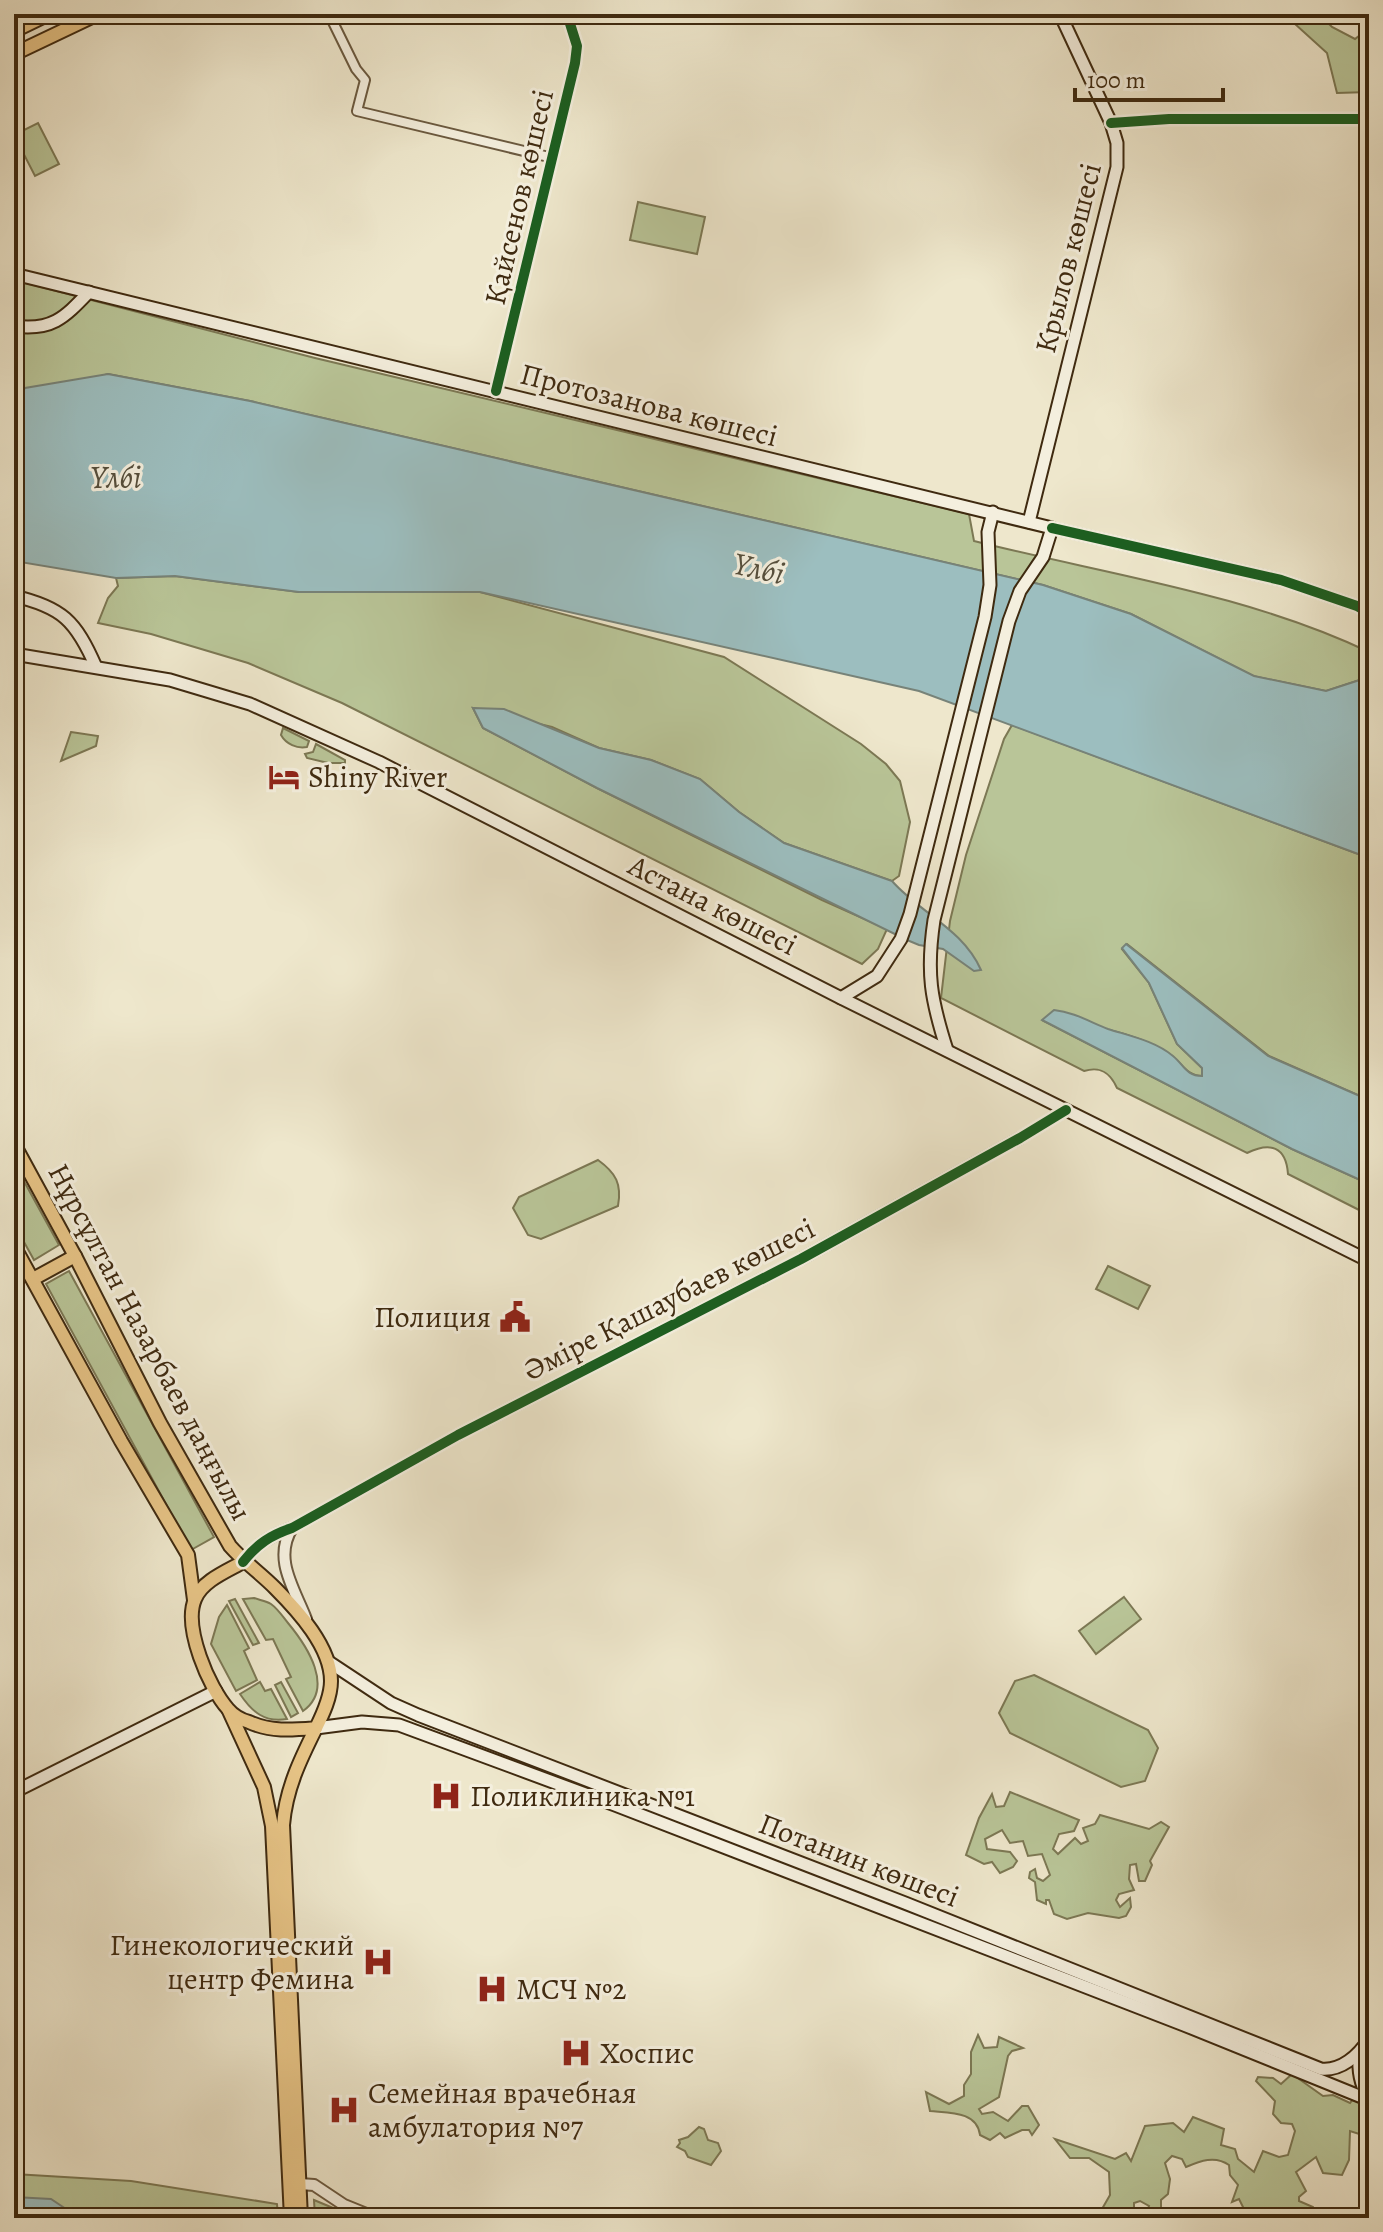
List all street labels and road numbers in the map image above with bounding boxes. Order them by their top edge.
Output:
street label: Қайсенов көшесі [475,85,563,309]
street label: Крылов көшесі [1025,159,1111,357]
street label: Протозанова көшесі [516,354,782,456]
street label: Астана көшесі [621,845,804,965]
street label: Нұрсұлтан Назарбаев даңғылы [39,1157,261,1527]
street label: Әміре Қашаубаев көшесі [516,1208,822,1390]
street label: Потанин көшесі [753,1803,965,1917]

